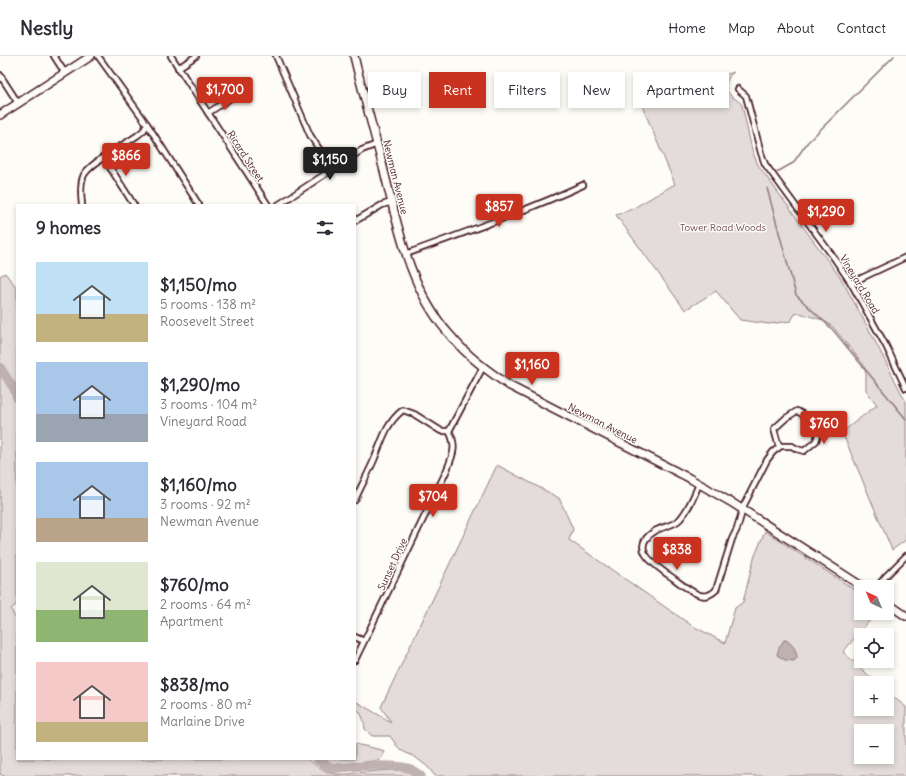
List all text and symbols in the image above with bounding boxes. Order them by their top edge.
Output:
text: Nestly [20,16,73,40]
text: Home [668,19,706,37]
text: Map [728,19,755,37]
text: About [777,19,815,37]
text: Contact [837,19,886,37]
chip: Buy [368,72,421,108]
chip: Rent [429,72,486,108]
chip: Filters [494,72,560,108]
chip: New [568,72,625,108]
chip: Apartment [633,72,729,108]
pin: $1,700 [192,77,258,111]
text: $1,700 [206,81,244,98]
street label: Ricard Street [224,128,267,185]
street label: Newman Avenue [380,139,411,216]
pin: $866 [102,143,150,177]
text: $866 [111,147,141,164]
pin: $1,150 [297,147,363,181]
text: $1,150 [312,151,348,168]
pin: $857 [475,194,523,228]
text: $857 [485,198,513,215]
pin: $1,290 [793,199,859,233]
text: $1,290 [807,203,845,220]
text: 9 homes [36,217,101,239]
icon: filters [314,217,336,239]
park label: Tower Road Woods [680,221,767,234]
street label: Vineyard Road [837,252,882,316]
text: $1,150/mo [160,274,237,296]
icon: home [68,278,116,326]
text: 5 rooms · 138 m² [160,296,256,313]
text: Roosevelt Street [160,313,254,330]
pin: $1,160 [499,352,565,386]
text: $1,160 [514,356,550,373]
text: $1,290/mo [160,374,240,396]
icon: home [68,378,116,426]
text: 3 rooms · 104 m² [160,396,257,413]
street label: Newman Avenue [566,400,640,447]
pin: $760 [800,411,848,445]
text: Vineyard Road [160,413,247,430]
text: $760 [809,415,839,432]
text: $1,160/mo [160,474,237,496]
icon: home [68,478,116,526]
pin: $704 [409,484,457,518]
text: $704 [418,488,448,505]
text: 3 rooms · 92 m² [160,496,251,513]
text: Newman Avenue [160,513,259,530]
street label: Sunset Drive [375,536,410,593]
pin: $838 [653,537,701,571]
text: $838 [662,541,692,558]
text: $760/mo [160,574,229,596]
icon: home [68,578,116,626]
north arrow [854,580,894,620]
map controls [854,580,894,764]
text: 2 rooms · 64 m² [160,596,251,613]
text: Apartment [160,613,223,630]
button: locate [854,628,894,668]
text: $838/mo [160,674,229,696]
button: + [854,676,894,716]
icon: home [68,678,116,726]
text: 2 rooms · 80 m² [160,696,252,713]
text: Marlaine Drive [160,713,245,730]
button: − [854,724,894,764]

